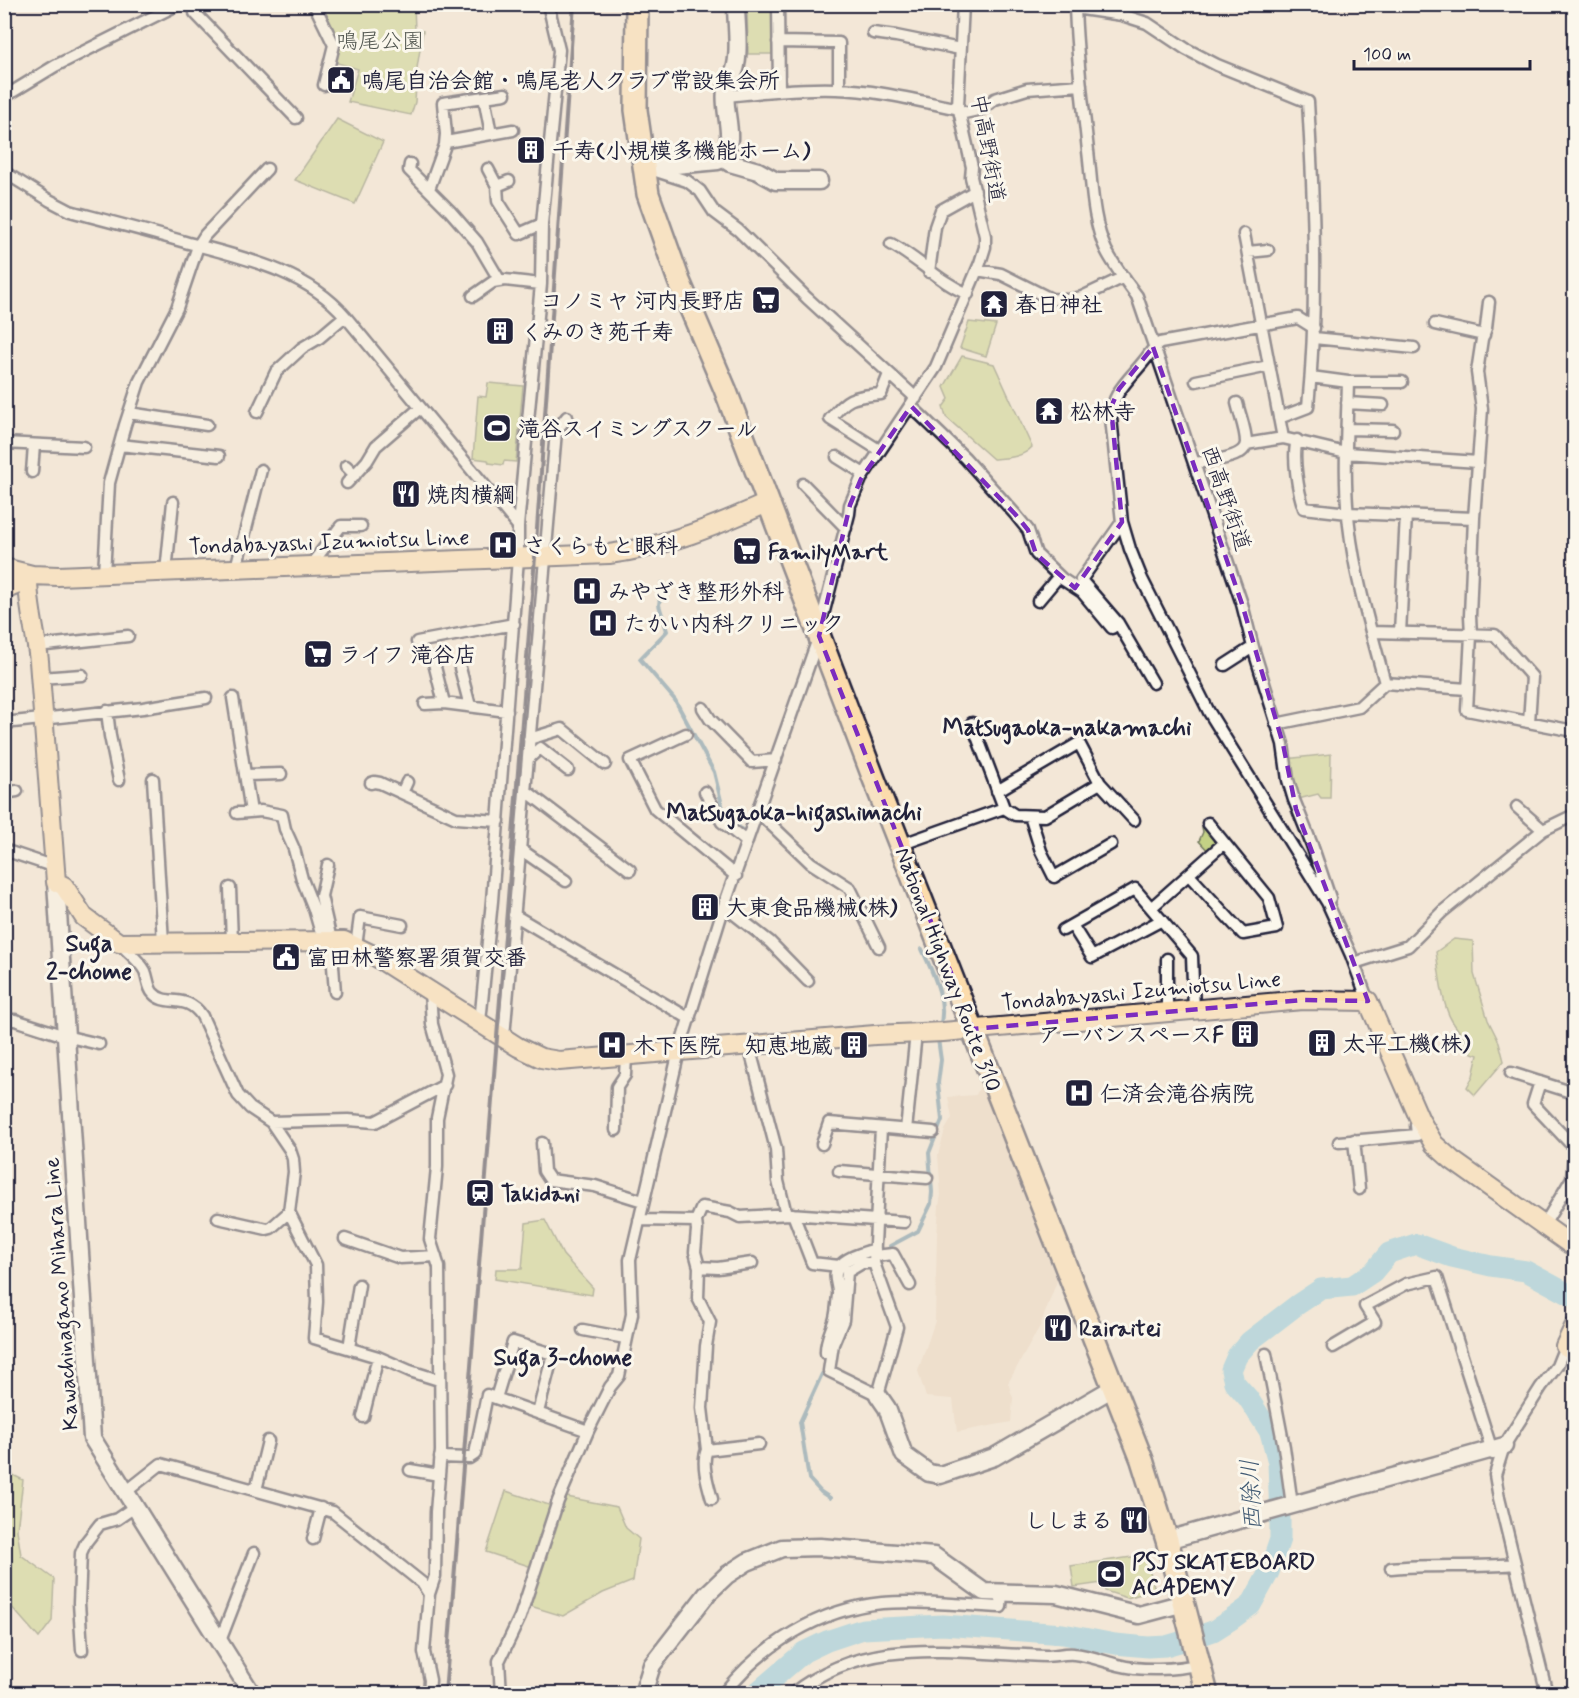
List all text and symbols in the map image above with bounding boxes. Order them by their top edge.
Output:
park label: 鳴尾公園 [336,28,424,56]
scale bar [1354,33,1530,71]
text: 100 m [1363,43,1411,67]
public building icon: 鳴尾自治会館・鳴尾老人クラブ常設集会所 [325,64,357,96]
place label: 鳴尾自治会館・鳴尾老人クラブ常設集会所 [362,68,780,96]
street label: 中高野街道 [964,92,1010,205]
building icon: 千寿(小規模多機能ホーム) [515,134,547,166]
place label: 千寿(小規模多機能ホーム) [552,138,811,166]
supermarket icon: コノミヤ 河内長野店 [750,284,782,316]
place label: コノミヤ 河内長野店 [541,288,745,316]
temple icon: 春日神社 [978,288,1010,320]
place label: 春日神社 [1015,292,1103,320]
building icon: くみのき苑千寿 [484,315,516,347]
place label: くみのき苑千寿 [521,319,674,347]
temple icon: 松林寺 [1033,395,1065,427]
place label: 松林寺 [1070,399,1136,427]
sports icon: 滝谷スイミングスクール [481,412,513,444]
place label: 滝谷スイミングスクール [518,416,758,444]
street label: 西高野街道 [1194,442,1256,555]
restaurant icon: 焼肉横綱 [390,478,422,510]
place label: 焼肉横綱 [427,482,515,510]
street label: Tondabayashi Izumiotsu Line [188,524,470,562]
hospital icon: さくらもと眼科 [487,529,519,561]
place label: さくらもと眼科 [524,533,678,561]
supermarket icon: FamilyMart [731,535,763,567]
place label: FamilyMart [768,539,889,568]
hospital icon: みやざき整形外科 [571,575,603,607]
place label: みやざき整形外科 [608,579,784,607]
hospital icon: たかい内科クリニック [587,607,619,639]
place label: たかい内科クリニック [624,611,844,639]
supermarket icon: ライフ 滝谷店 [302,638,334,670]
place label: ライフ 滝谷店 [339,642,477,670]
district label: Matsugaoka-nakamachi [943,713,1192,745]
district label: Matsugaoka-higashimachi [666,798,922,832]
street label: National Highway Route 310 [887,844,1007,1096]
building icon: 大東食品機械(株) [689,891,721,923]
place label: 大東食品機械(株) [726,895,897,923]
district label: Suga 2-chome [46,929,132,988]
public building icon: 富田林警察署須賀交番 [270,941,302,973]
place label: 富田林警察署須賀交番 [307,945,527,973]
street label: Tondabayashi Izumiotsu Line [1000,966,1282,1018]
building icon: アーバンスペースF [1229,1018,1261,1050]
place label: アーバンスペースF [1039,1022,1224,1050]
building icon: 太平工機(株) [1306,1027,1338,1059]
hospital icon: 木下医院 [596,1029,628,1061]
building icon: 知恵地蔵 [838,1029,870,1061]
place label: 太平工機(株) [1343,1031,1470,1059]
place label: 木下医院 [633,1033,721,1061]
place label: 知恵地蔵 [745,1033,833,1061]
hospital icon: 仁済会滝谷病院 [1063,1077,1095,1109]
place label: 仁済会滝谷病院 [1100,1081,1254,1109]
street label: Kawachinagano Mihara Line [38,1156,88,1431]
station icon: Takidani [464,1177,496,1209]
place label: Takidani [501,1181,580,1209]
restaurant icon: Rairaitei [1042,1312,1074,1344]
place label: Rairaitei [1079,1316,1161,1344]
district label: Suga 3-chome [494,1343,633,1377]
water label: 西除川 [1235,1458,1270,1532]
restaurant icon: ししまる [1118,1504,1150,1536]
place label: ししまる [1025,1508,1113,1536]
place label: PSJ SKATEBOARD ACADEMY [1132,1549,1315,1602]
sports icon: PSJ SKATEBOARD ACADEMY [1095,1558,1127,1590]

